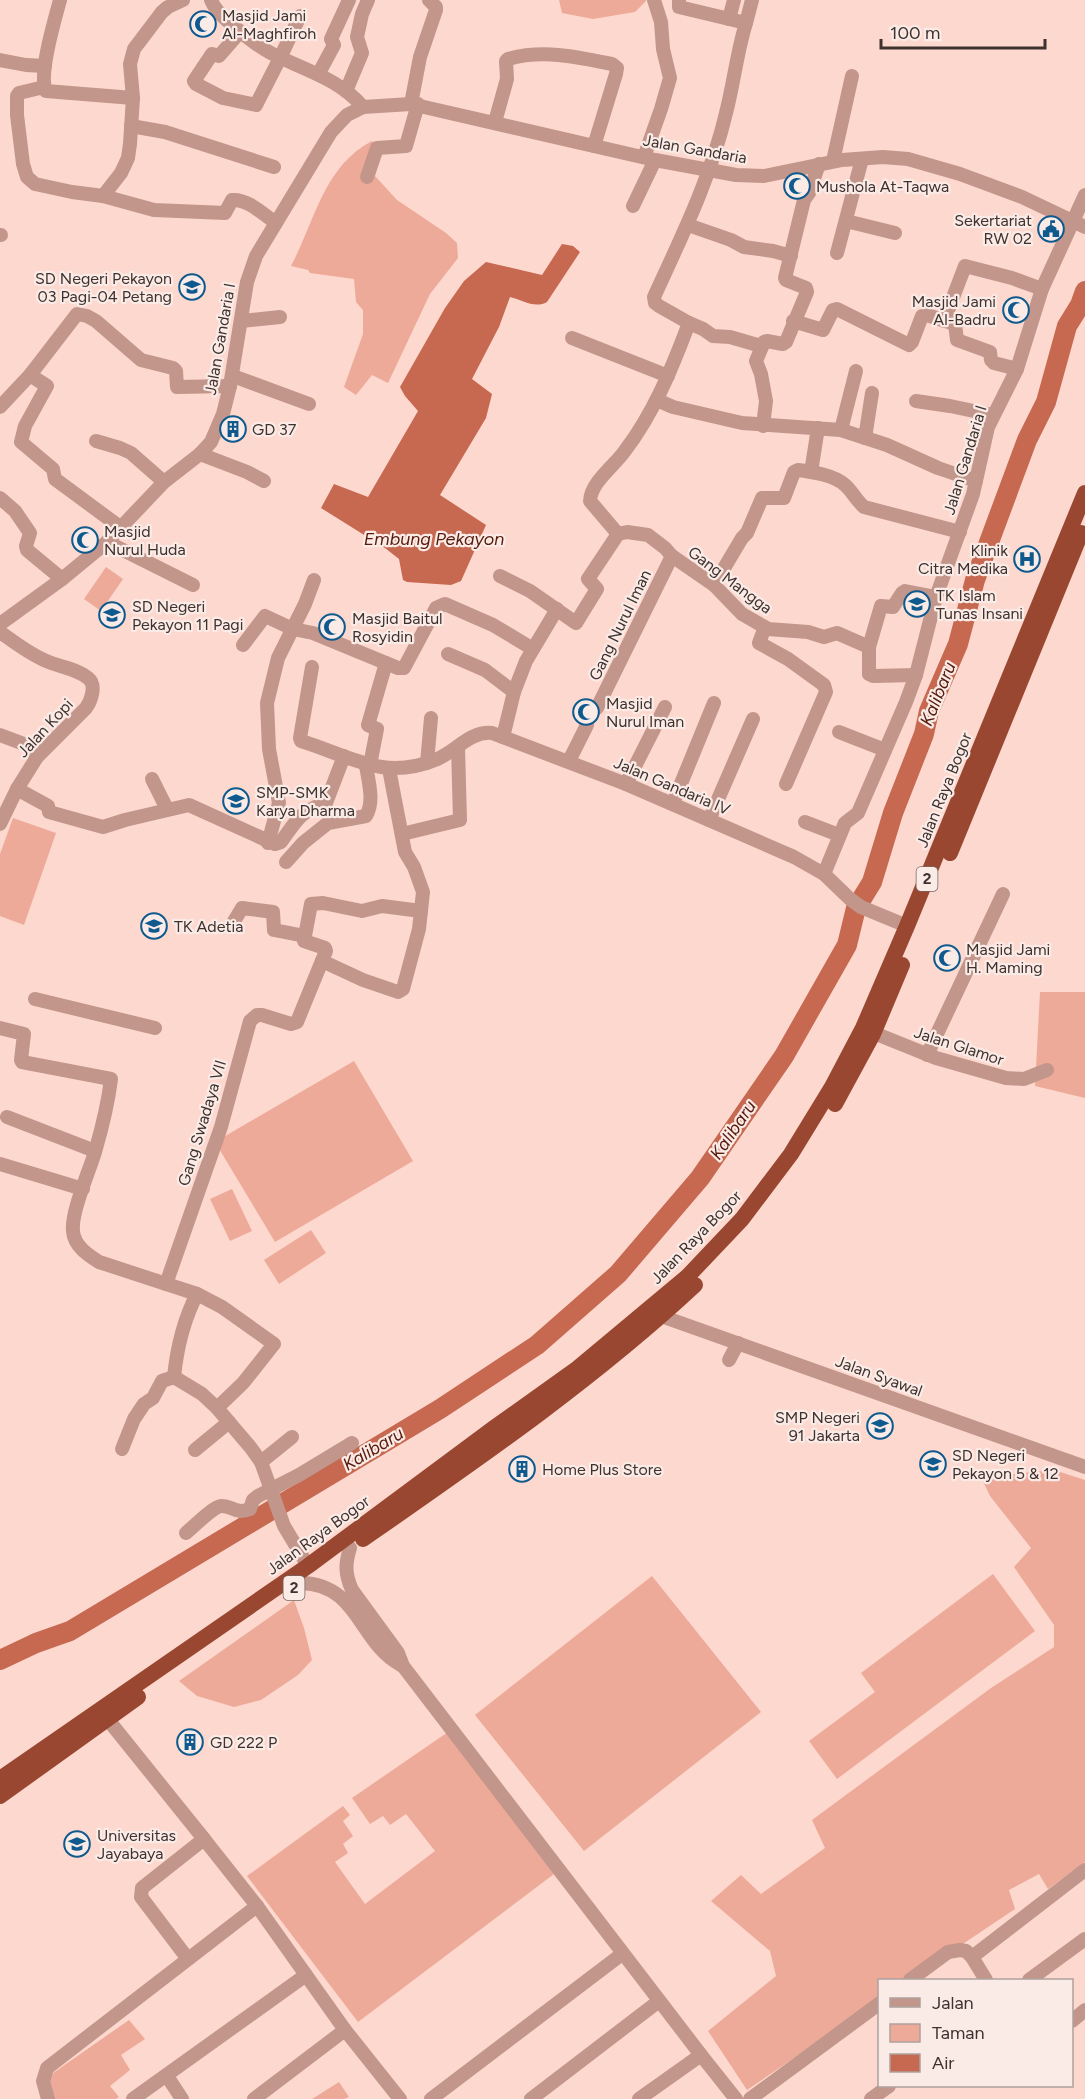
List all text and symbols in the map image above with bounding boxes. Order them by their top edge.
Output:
place label: Masjid Jami Al-Maghfiroh [222,6,316,43]
mosque icon: Masjid Jami Al-Maghfiroh [188,9,218,39]
scale bar [881,12,1044,50]
text: 100 m [890,22,940,44]
street label: Jalan Gandaria [642,131,748,167]
mosque icon: Mushola At-Taqwa [782,171,812,201]
place label: Mushola At-Taqwa [816,177,949,196]
place label: Sekertariat RW 02 [954,211,1032,248]
public building icon: Sekertariat RW 02 [1036,214,1066,244]
place label: SD Negeri Pekayon 03 Pagi-04 Petang [35,269,172,306]
school or university icon: SD Negeri Pekayon 03 Pagi-04 Petang [177,272,207,302]
street label: Jalan Gandaria I [201,282,239,396]
place label: Masjid Jami Al-Badru [912,292,996,329]
mosque icon: Masjid Jami Al-Badru [1001,295,1031,325]
street label: Jalan Gandaria I [939,403,991,517]
building icon: GD 37 [218,414,248,444]
place label: GD 37 [252,420,297,439]
place label: Masjid Nurul Huda [104,522,186,559]
mosque icon: Masjid Nurul Huda [70,525,100,555]
water label: Embung Pekayon [364,528,504,550]
place label: Klinik Citra Medika [918,541,1008,578]
street label: Gang Mangga [684,542,776,618]
hospital icon: Klinik Citra Medika [1012,544,1042,574]
street label: Gang Nurul Iman [585,567,655,683]
place label: TK Islam Tunas Insani [936,586,1023,623]
school or university icon: TK Islam Tunas Insani [902,589,932,619]
place label: SD Negeri Pekayon 11 Pagi [132,597,243,634]
school or university icon: SD Negeri Pekayon 11 Pagi [97,600,127,630]
place label: Masjid Baitul Rosyidin [352,609,443,646]
mosque icon: Masjid Baitul Rosyidin [317,612,347,642]
water label: Kalibaru [915,659,961,729]
place label: Masjid Nurul Iman [606,694,684,731]
street label: Jalan Kopi [13,695,77,761]
mosque icon: Masjid Nurul Iman [571,697,601,727]
street label: Jalan Raya Bogor [912,729,976,850]
street label: Jalan Gandaria IV [611,753,733,819]
place label: SMP-SMK Karya Dharma [256,783,355,820]
school or university icon: SMP-SMK Karya Dharma [221,786,251,816]
road number: 2 [916,867,938,891]
school or university icon: TK Adetia [139,911,169,941]
place label: TK Adetia [174,917,243,936]
place label: Masjid Jami H. Maming [966,940,1050,977]
mosque icon: Masjid Jami H. Maming [932,943,962,973]
street label: Jalan Glamor [912,1023,1007,1070]
street label: Gang Swadaya VII [174,1058,230,1188]
water label: Kalibaru [705,1096,761,1164]
street label: Jalan Raya Bogor [647,1186,746,1288]
street label: Jalan Syawal [833,1351,925,1401]
place label: SMP Negeri 91 Jakarta [775,1408,860,1445]
school or university icon: SMP Negeri 91 Jakarta [865,1411,895,1441]
water label: Kalibaru [339,1422,407,1476]
place label: SD Negeri Pekayon 5 & 12 [952,1446,1059,1483]
school or university icon: SD Negeri Pekayon 5 & 12 [918,1449,948,1479]
building icon: Home Plus Store [507,1454,537,1484]
place label: Home Plus Store [542,1460,662,1479]
street label: Jalan Raya Bogor [263,1491,374,1579]
road number: 2 [284,1576,304,1600]
building icon: GD 222 P [175,1727,205,1757]
place label: GD 222 P [210,1733,277,1752]
place label: Universitas Jayabaya [97,1826,176,1863]
school or university icon: Universitas Jayabaya [62,1829,92,1859]
legend [878,1979,1073,2087]
text: Jalan [932,1992,974,2014]
text: Taman [932,2022,985,2044]
text: Air [932,2052,954,2074]

